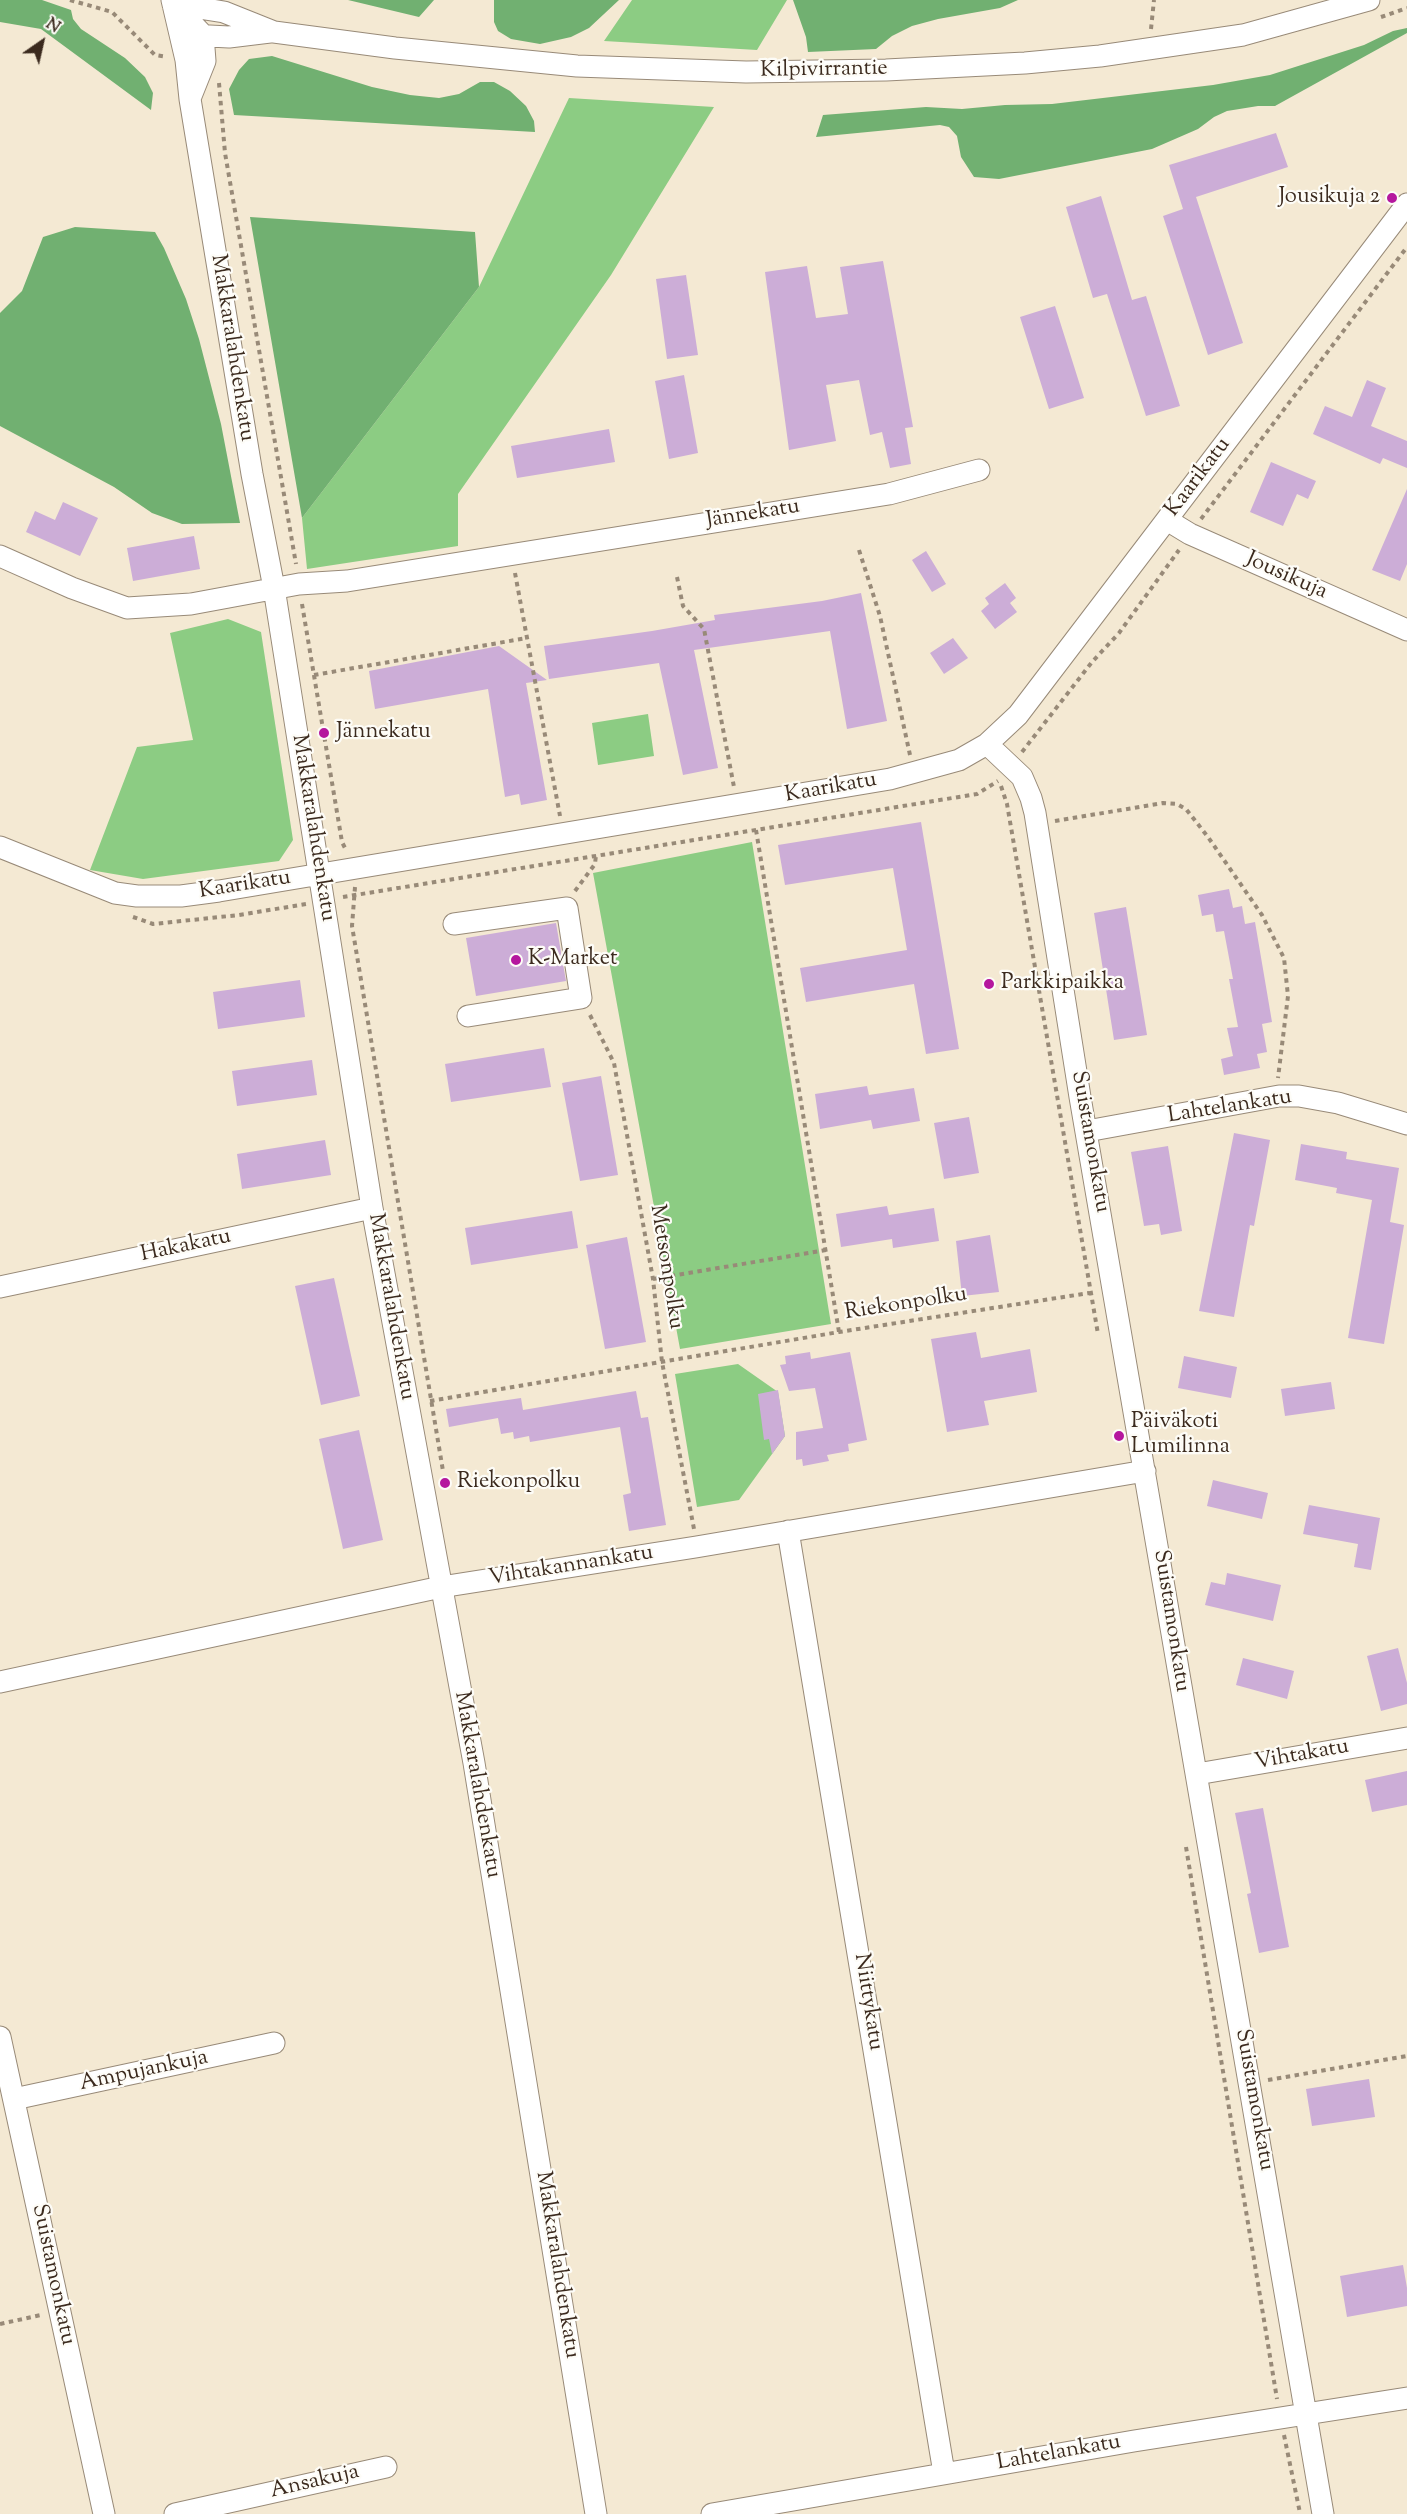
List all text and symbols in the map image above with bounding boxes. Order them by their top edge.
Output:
north arrow [12,12,72,72]
text: N [41,14,64,40]
street label: Kilpivirrantie [760,57,888,85]
place label: Jousikuja 2 [1278,185,1380,211]
marker: Jousikuja 2 [1385,191,1399,205]
street label: Makkaralahdenkatu [203,253,259,443]
street label: Kaarikatu [1161,433,1237,523]
street label: Jännekatu [704,495,802,535]
street label: Jousikuja [1241,547,1331,607]
place label: Jännekatu [336,720,431,746]
marker: Jännekatu [317,726,331,740]
street label: Makkaralahdenkatu [284,733,340,923]
street label: Kaarikatu [783,768,879,810]
street label: Kaarikatu [197,866,293,906]
place label: K-Market [528,947,618,973]
marker: K-Market [509,953,523,967]
place label: Parkkipaikka [1001,971,1124,997]
marker: Parkkipaikka [982,977,996,991]
street label: Suistamonkatu [1064,1069,1114,1215]
street label: Lahtelankatu [1166,1085,1294,1131]
street label: Metsonpolku [642,1203,688,1331]
street label: Makkaralahdenkatu [361,1212,419,1402]
street label: Hakakatu [138,1225,234,1269]
street label: Riekonpolku [843,1282,969,1328]
place label: Päiväkoti Lumilinna [1131,1410,1230,1462]
marker: Päiväkoti Lumilinna [1112,1429,1126,1443]
place label: Riekonpolku [457,1470,580,1496]
marker: Riekonpolku [438,1476,452,1490]
street label: Vihtakannankatu [487,1541,655,1593]
street label: Suistamonkatu [1146,1548,1194,1694]
street label: Makkaralahdenkatu [447,1690,505,1880]
street label: Vihtakatu [1253,1735,1351,1777]
street label: Niittykatu [846,1952,888,2052]
street label: Suistamonkatu [1228,2027,1278,2173]
street label: Ampujankuja [77,2046,211,2098]
street label: Makkaralahdenkatu [528,2170,584,2360]
street label: Suistamonkatu [24,2202,80,2348]
street label: Lahtelankatu [995,2430,1123,2478]
street label: Ansakuja [268,2460,362,2506]

